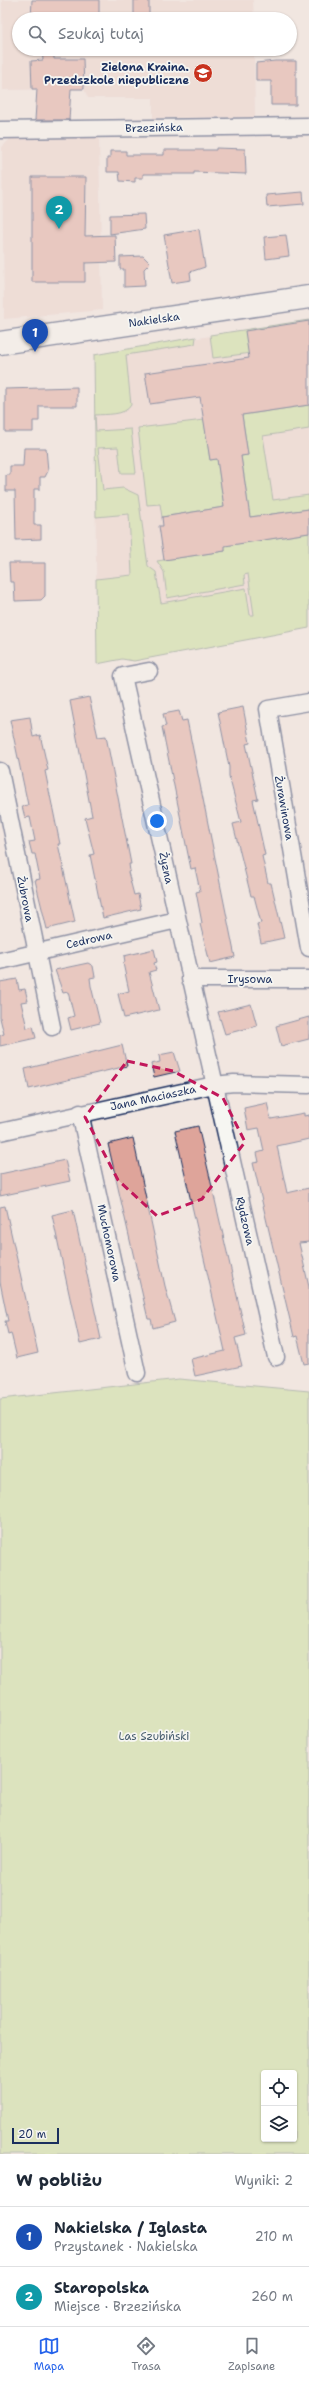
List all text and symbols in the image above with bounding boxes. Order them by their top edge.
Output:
search box [12,12,297,56]
icon: search [26,23,48,45]
text: Szukaj tutaj [58,24,144,44]
place label: Zielona Kraina. Przedszkole niepubliczne [44,60,189,88]
school or university icon: Zielona Kraina. Przedszkole niepubliczne [192,62,214,84]
street label: Brzezińska [125,120,183,136]
pin: 2 [46,196,72,229]
street label: Nakielska [127,309,181,331]
pin: 1 [22,319,48,352]
street label: Żurawinowa [271,774,297,842]
your location [147,811,167,831]
street label: Żyzna [155,851,177,886]
street label: Żubrowa [13,875,37,923]
street label: Cedrowa [64,927,114,953]
street label: Irysowa [228,972,273,987]
street label: Jana Maciaszka [109,1082,197,1114]
street label: Rydzowa [232,1195,258,1247]
street label: Muchomorowa [93,1203,125,1283]
park label: Las Szubiński [119,1729,189,1744]
map controls [261,2070,297,2142]
button: locate [261,2070,297,2106]
button: layers [261,2106,297,2142]
scale bar [12,2126,59,2145]
text: 20 m [18,2127,46,2142]
text: W pobliżu [16,2169,102,2191]
text: Wyniki: 2 [234,2172,293,2189]
text: Nakielska / Iglasta [54,2218,207,2238]
text: 1 [26,2228,32,2245]
text: 210 m [255,2228,293,2245]
text: Przystanek · Nakielska [54,2238,198,2255]
text: Staropolska [54,2278,149,2298]
text: 2 [24,2288,34,2305]
text: 260 m [251,2288,293,2305]
text: Miejsce · Brzezińska [54,2298,181,2315]
tab: Mapa [34,2335,64,2374]
tab: Trasa [131,2335,161,2374]
tab: Zapisane [228,2335,275,2374]

